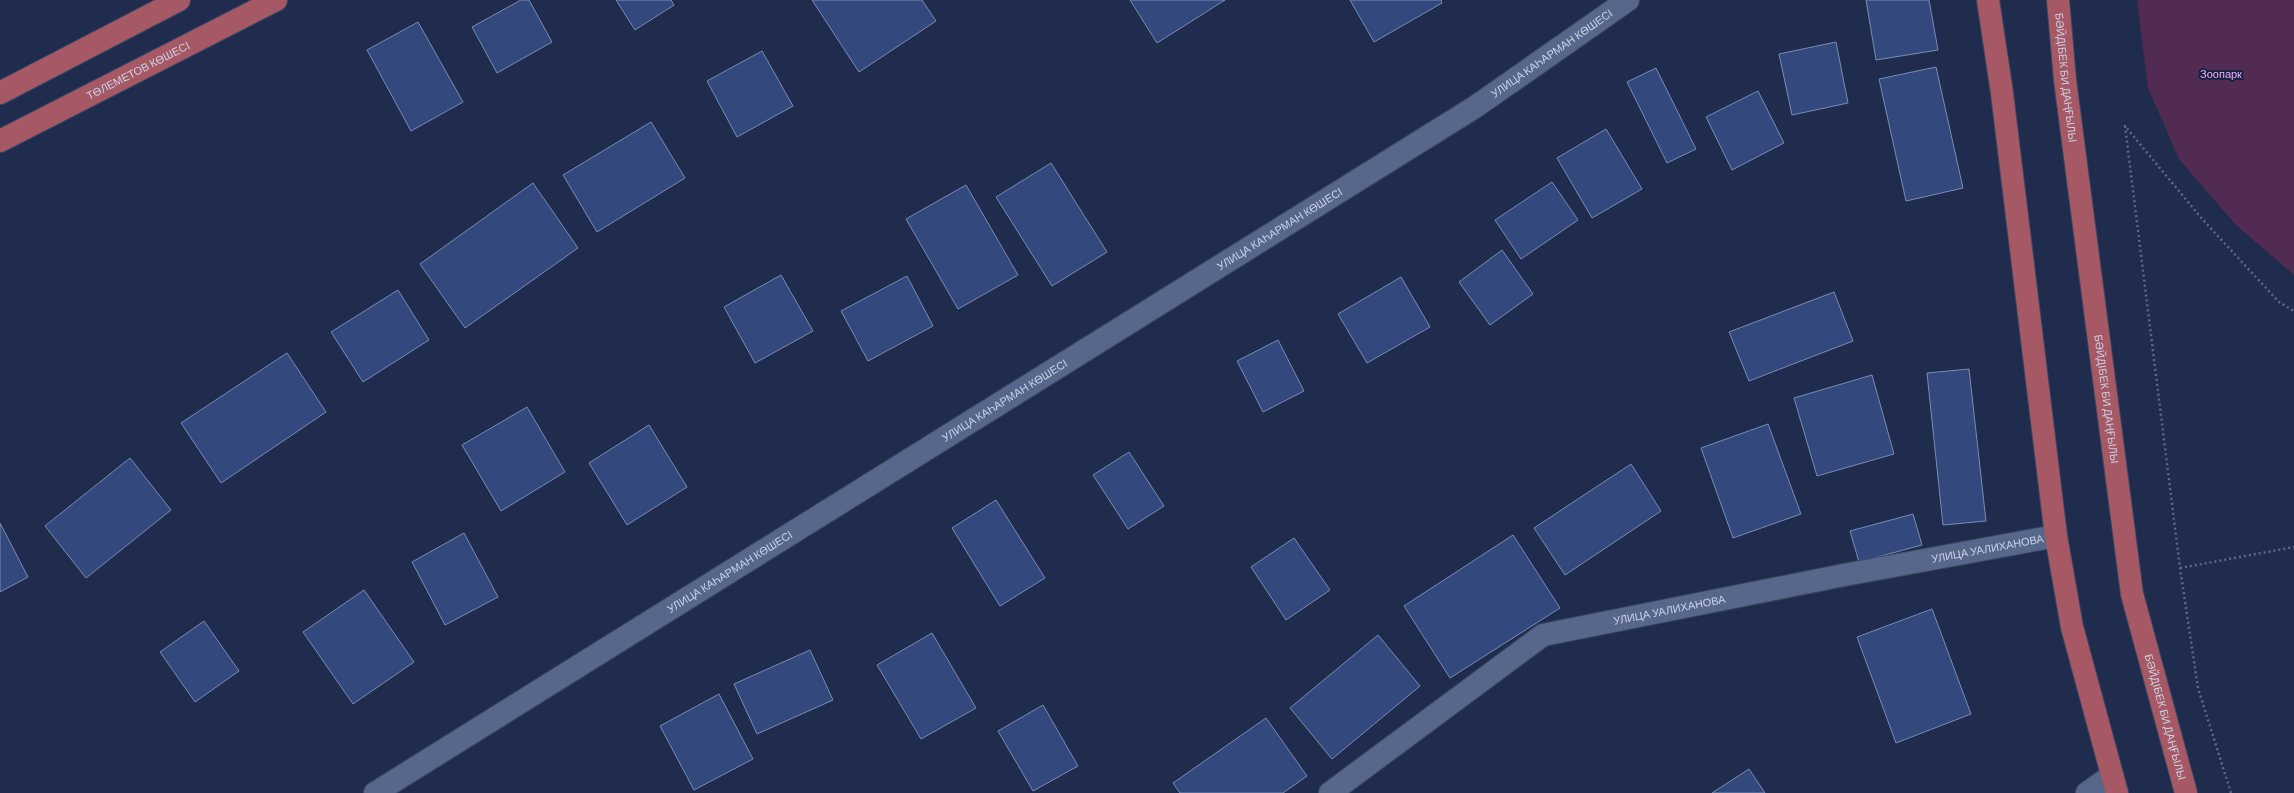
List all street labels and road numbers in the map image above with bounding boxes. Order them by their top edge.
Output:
street label: УЛИЦА КАҺАРМАН КӨШЕСІ [1488,6,1615,100]
street label: БӘЙДІБЕК БИ ДАҢҒЫЛЫ [2053,12,2080,143]
street label: ТӨЛЕМЕТОВ КӨШЕСІ [84,38,192,102]
street label: УЛИЦА КАҺАРМАН КӨШЕСІ [1214,185,1344,272]
street label: БӘЙДІБЕК БИ ДАҢҒЫЛЫ [2092,334,2122,464]
street label: УЛИЦА КАҺАРМАН КӨШЕСІ [939,356,1069,444]
street label: УЛИЦА КАҺАРМАН КӨШЕСІ [664,527,794,615]
street label: УЛИЦА УАЛИХАНОВА [1930,531,2045,565]
street label: УЛИЦА УАЛИХАНОВА [1612,592,1727,627]
street label: БӘЙДІБЕК БИ ДАҢҒЫЛЫ [2143,652,2189,781]

